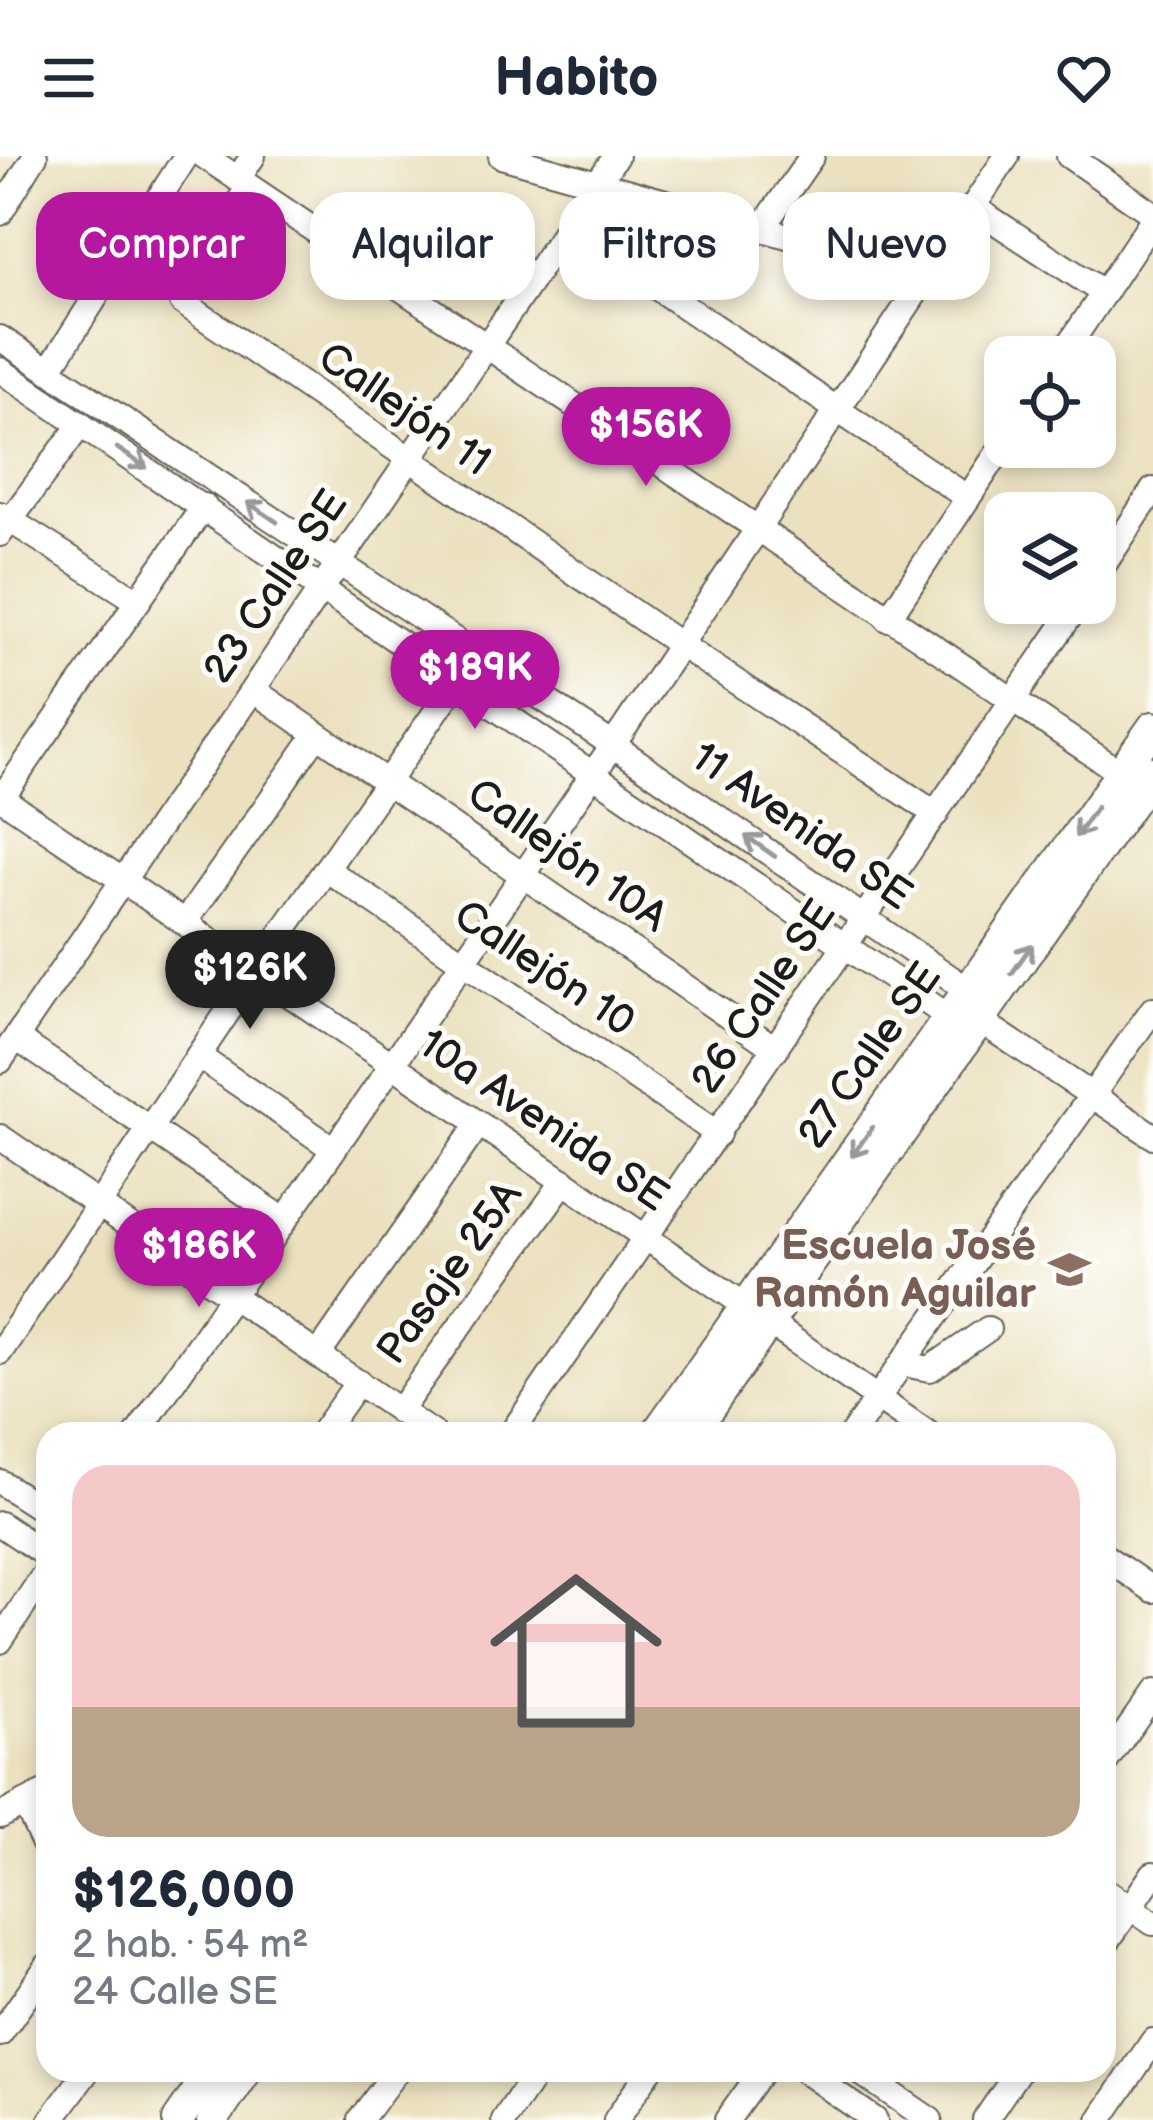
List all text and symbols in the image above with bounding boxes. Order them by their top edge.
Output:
icon: menu [36,45,102,111]
icon: heart [1051,45,1117,111]
text: Habito [495,46,658,111]
chip: Comprar [36,192,286,300]
chip: Alquilar [310,192,535,300]
chip: Filtros [559,192,759,300]
chip: Nuevo [783,192,990,300]
street label: Callejón 11 [308,332,500,488]
map controls [984,336,1116,624]
button: locate [984,336,1116,468]
pin: $156K [562,387,730,489]
text: $156K [589,402,703,449]
one-way arrow [115,445,149,470]
street label: 23 Calle SE [193,481,359,693]
button: layers [984,492,1116,624]
one-way arrow [245,499,279,524]
pin: $189K [391,630,559,732]
text: $189K [418,645,532,692]
street label: 11 Avenida SE [681,732,921,922]
street label: Callejón 10A [457,768,677,944]
one-way arrow [1074,805,1099,839]
one-way arrow [743,834,777,859]
street label: Callejón 10 [444,890,644,1048]
street label: 26 Calle SE [681,891,847,1103]
pin: $126K [166,930,334,1032]
one-way arrow [1009,943,1034,976]
text: $126K [192,945,308,992]
street label: 27 Calle SE [788,953,952,1159]
street label: 10a Avenida SE [408,1019,678,1223]
one-way arrow [850,1124,875,1158]
street label: Pasaje 25A [367,1171,534,1374]
pin: $186K [115,1208,283,1310]
place label: Escuela José Ramón Aguilar [754,1221,1036,1320]
text: $186K [141,1223,257,1270]
school or university icon: Escuela José Ramón Aguilar [1047,1247,1093,1293]
icon: home [468,1543,684,1759]
text: $126,000 [72,1861,295,1922]
text: 2 hab. · 54 m² [72,1922,309,1969]
text: 24 Calle SE [72,1969,278,2016]

